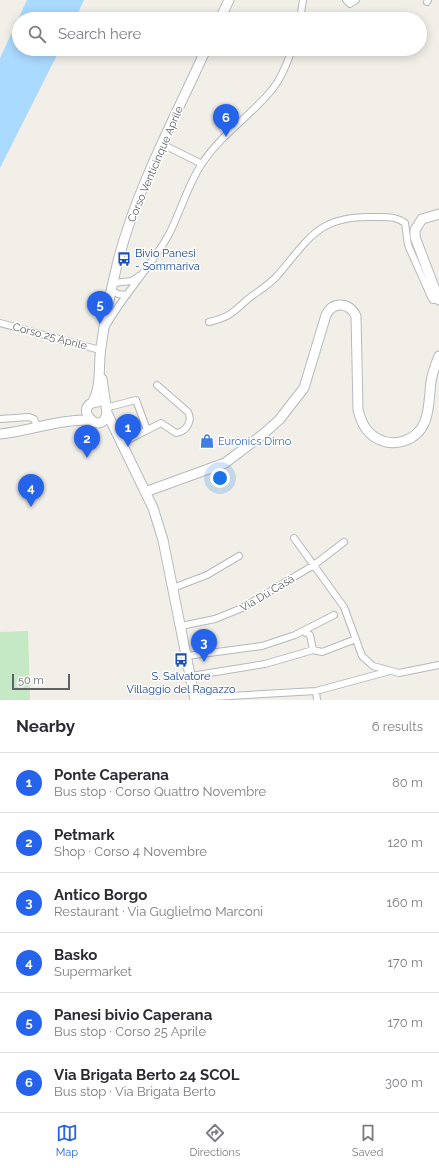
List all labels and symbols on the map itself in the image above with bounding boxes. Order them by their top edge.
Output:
street label: Corso Venticinque Aprile [125,104,186,224]
pin: 6 [213,104,239,137]
place label: Bivio Panesi - Sommariva [135,247,200,273]
bus stop icon: Bivio Panesi - Sommariva [116,251,132,267]
pin: 5 [87,291,113,324]
street label: Corso 25 Aprile [11,320,89,353]
pin: 1 [115,414,141,447]
pin: 2 [74,425,100,458]
shop icon: Euronics Dimo [199,433,215,449]
place label: Euronics Dimo [218,435,292,448]
your location [210,468,230,488]
pin: 4 [18,474,44,507]
street label: Via Dù Casà [238,572,297,615]
pin: 3 [191,629,217,662]
bus stop icon: S. Salvatore Villaggio del Ragazzo [173,652,189,668]
place label: S. Salvatore Villaggio del Ragazzo [126,670,236,696]
scale bar [12,672,70,691]

